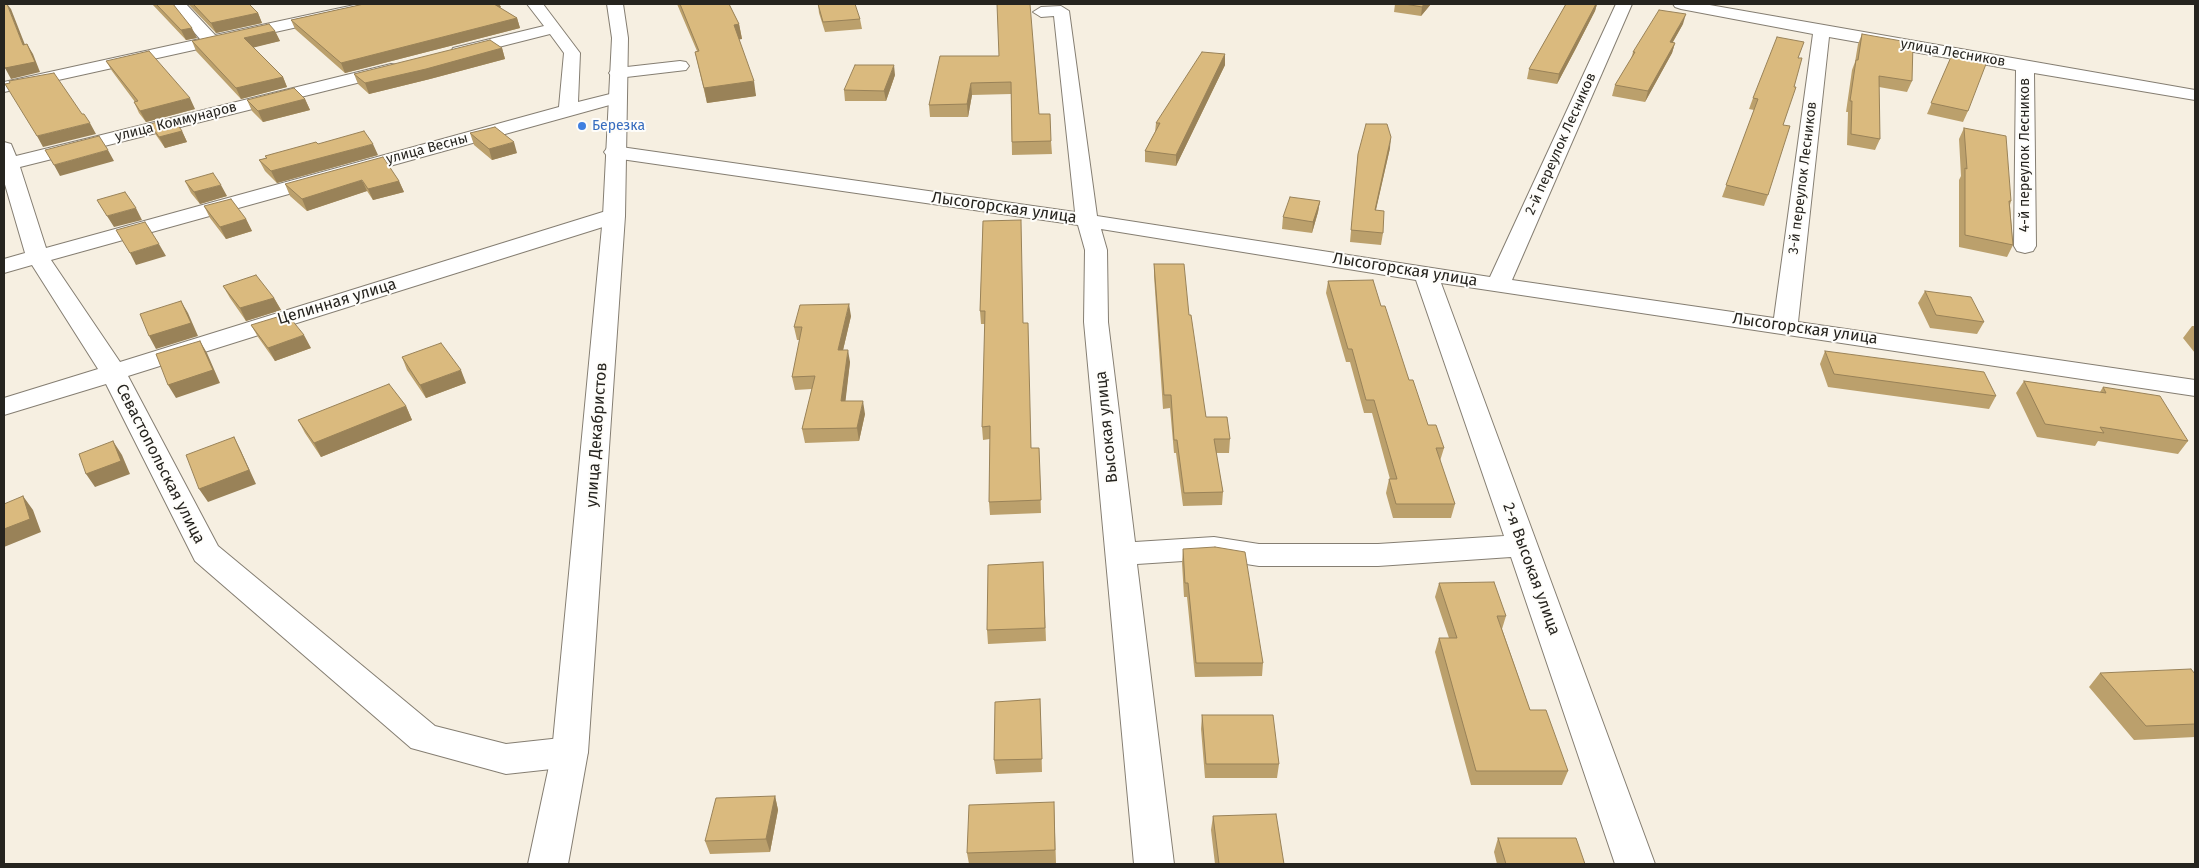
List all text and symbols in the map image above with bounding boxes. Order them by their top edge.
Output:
street label: улица Лесников [1899,36,2007,70]
street label: 2-й переулок Лесников [1522,70,1600,218]
street label: 4-й переулок Лесников [2017,78,2033,232]
street label: улица Коммунаров [113,99,239,145]
street label: 3-й переулок Лесников [1785,101,1821,255]
place label: Березка [592,118,645,134]
marker: Березка [576,120,588,132]
street label: улица Весны [384,130,470,168]
street label: Лысогорская улица [930,188,1078,228]
street label: Лысогорская улица [1331,249,1479,291]
street label: Целинная улица [275,275,399,329]
street label: Лысогорская улица [1731,309,1879,349]
street label: улица Декабристов [582,362,612,508]
street label: Высокая улица [1092,370,1122,484]
street label: Севастопольская улица [111,381,209,547]
street label: 2-я Высокая улица [1498,500,1564,638]

